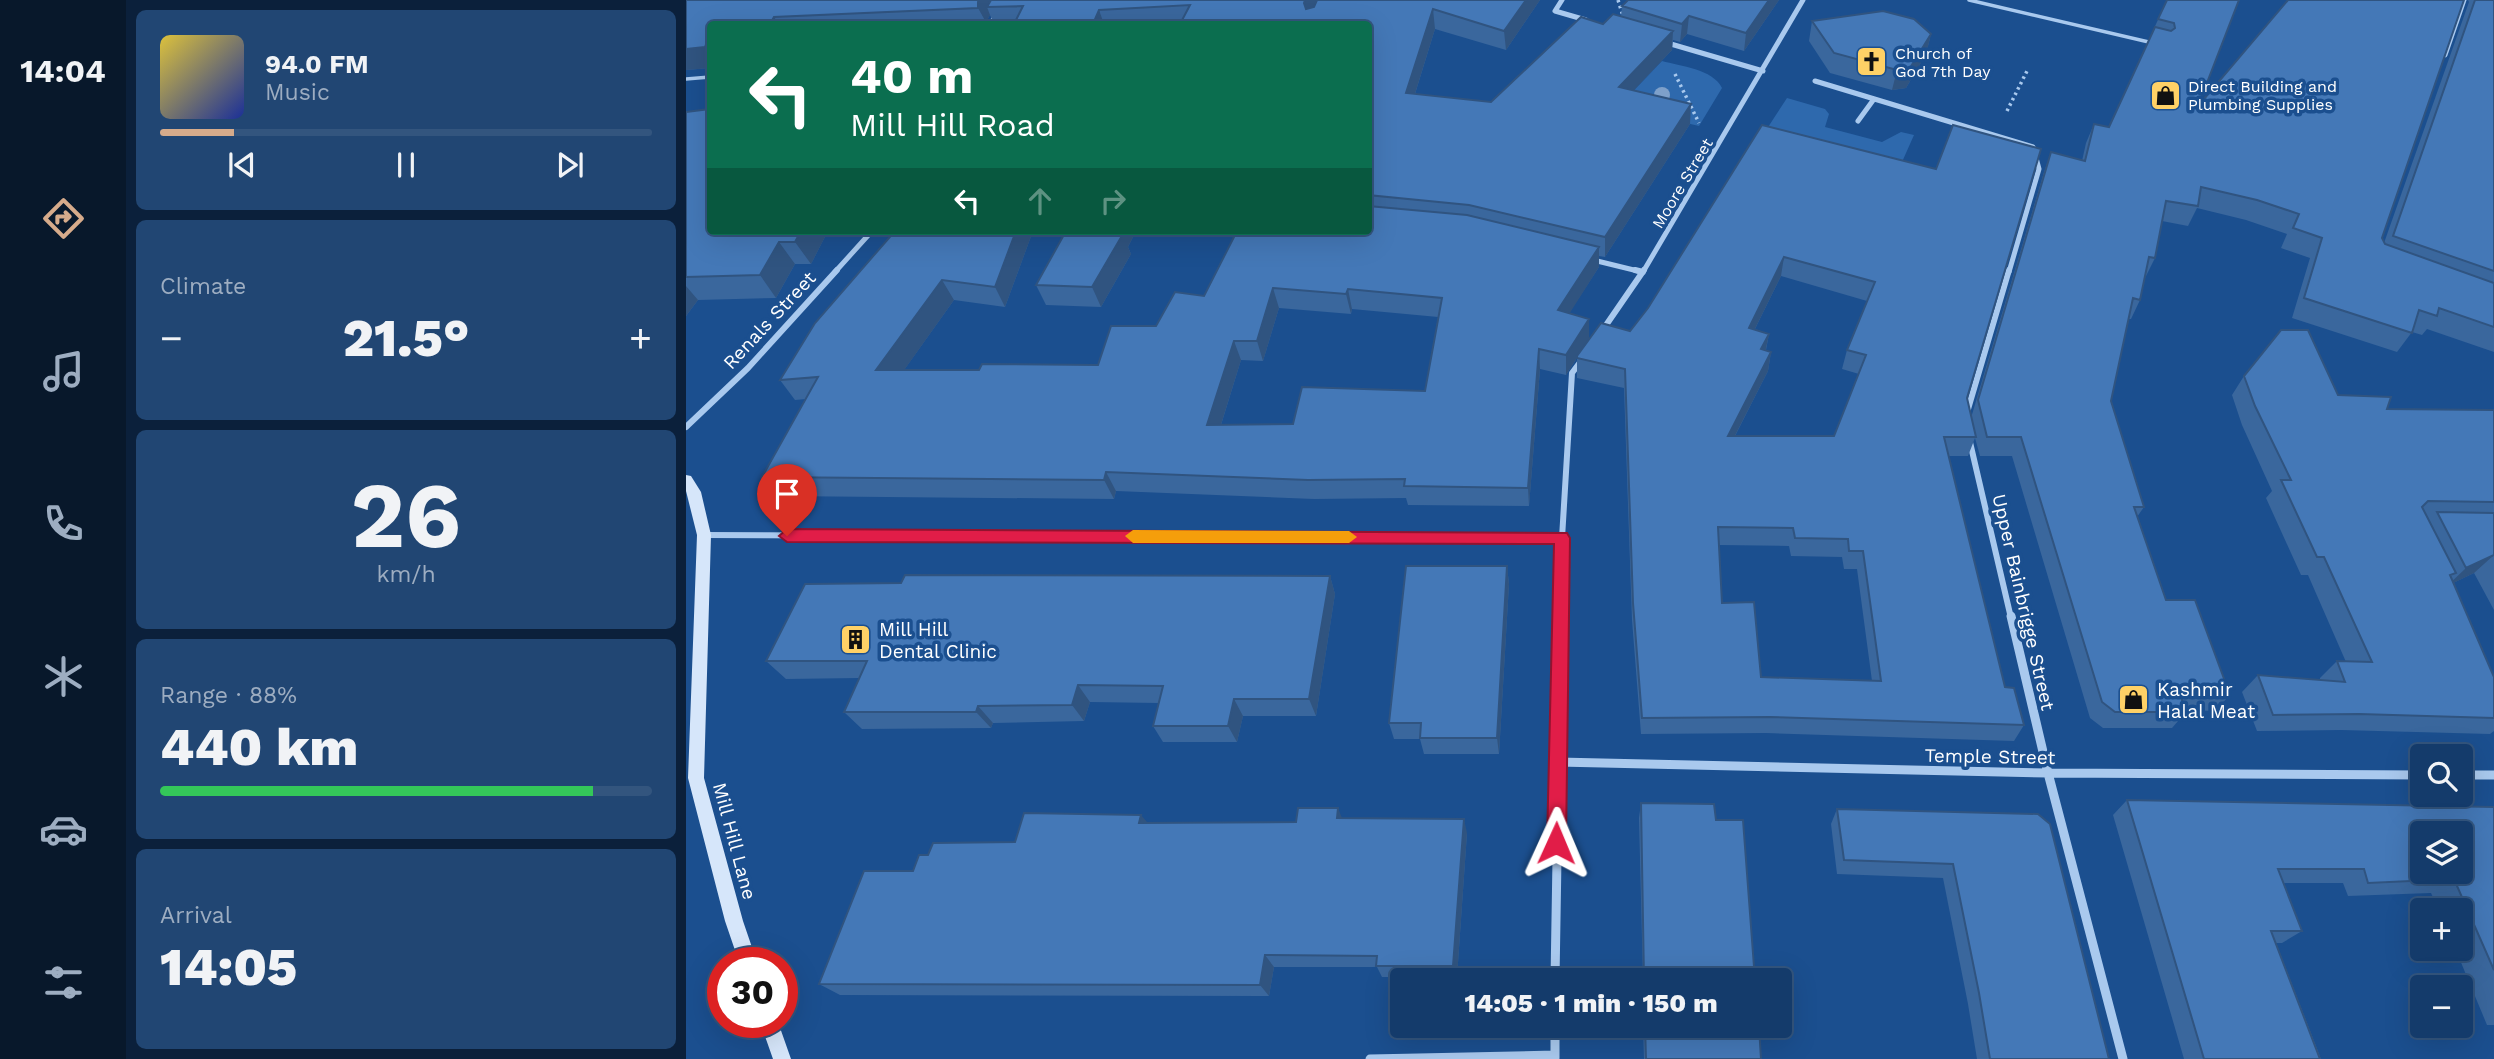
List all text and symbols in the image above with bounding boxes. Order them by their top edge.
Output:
place label: Church of God 7th Day [1895,44,1991,81]
church icon: Church of God 7th Day [1855,45,1889,79]
text: 40 m [850,47,973,105]
text: 94.0 FM [265,49,369,79]
icon: left [735,49,826,140]
text: 14:04 [20,52,106,90]
place label: Direct Building and Plumbing Supplies [2188,77,2337,114]
shop icon: Direct Building and Plumbing Supplies [2148,78,2182,112]
text: Music [265,79,330,106]
text: Mill Hill Road [850,106,1055,144]
street label: Moore Street [1648,134,1717,232]
icon: previous [223,146,261,184]
icon: pause [387,146,425,184]
icon: next [551,146,589,184]
icon: left [948,182,986,220]
icon: ahead [1021,182,1059,220]
icon: right [1094,182,1132,220]
icon: directions [39,194,88,243]
street label: Renals Street [718,267,821,374]
text: Climate [160,273,246,300]
text: 21.5° [343,308,469,369]
text: − [160,316,183,360]
text: + [629,316,652,360]
icon: music [39,347,88,396]
text: 26 [351,462,461,569]
pin [757,464,817,536]
icon: arrive [768,475,806,513]
street label: Upper Bainbrigge Street [1987,492,2060,713]
icon: phone [39,499,88,548]
text: km/h [376,561,436,588]
place label: Mill Hill Dental Clinic [879,618,997,663]
building icon: Mill Hill Dental Clinic [839,623,873,657]
icon: climate [39,652,88,701]
place label: Kashmir Halal Meat [2157,678,2255,723]
text: Range · 88% [160,682,297,709]
shop icon: Kashmir Halal Meat [2117,683,2151,717]
text: 440 km [160,717,358,778]
street label: Temple Street [1924,744,2056,769]
map controls [2410,744,2473,1038]
button: search [2410,744,2473,807]
street label: Mill Hill Lane [708,780,761,902]
icon: car [39,805,88,854]
position arrow [1519,806,1593,880]
button: layers [2410,821,2473,884]
button: + [2410,898,2473,961]
text: Arrival [160,902,232,929]
text: 14:05 [160,937,297,998]
speed limit sign: 30 [707,947,798,1038]
icon: filters [39,958,88,1007]
button: − [2410,975,2473,1038]
text: 14:05 · 1 min · 150 m [1464,988,1718,1018]

